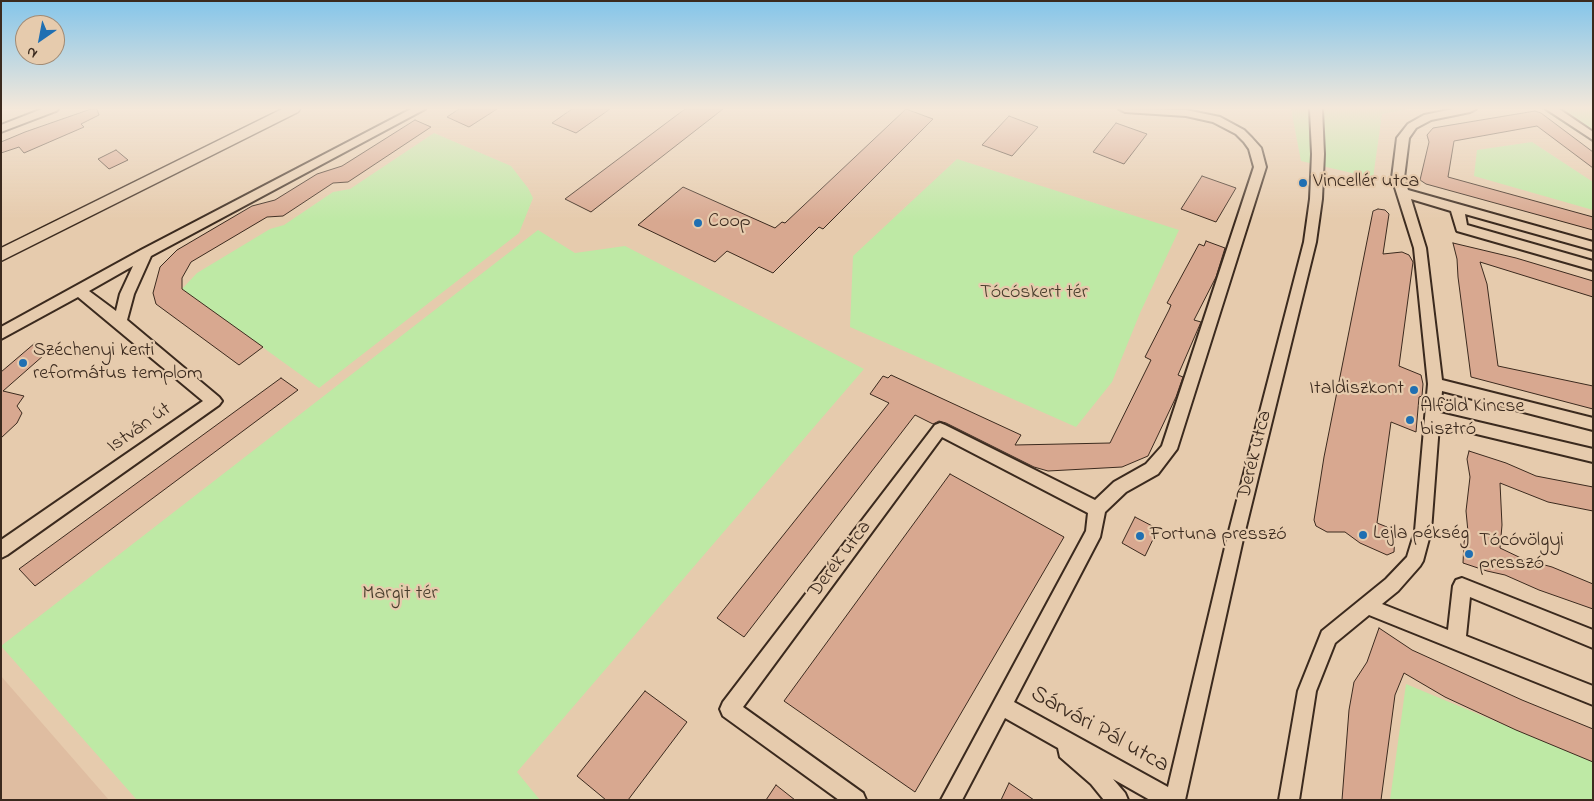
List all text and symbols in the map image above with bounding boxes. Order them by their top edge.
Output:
north arrow [15,15,65,65]
text: N [22,41,42,64]
place label: Vincellér utca [1313,171,1419,195]
marker: Vincellér utca [1297,177,1309,189]
place label: Coop [708,211,751,235]
marker: Coop [692,217,704,229]
park label: Tócóskert tér [980,282,1088,306]
place label: Széchenyi kerti református templom [33,340,203,387]
marker: Széchenyi kerti református templom [17,357,29,369]
place label: Italdiszkont [1309,378,1404,402]
marker: Italdiszkont [1408,384,1420,396]
place label: Alföld Kincse bisztró [1420,396,1524,443]
street label: István út [103,398,177,460]
street label: Derék utca [1233,408,1279,502]
marker: Alföld Kincse bisztró [1404,414,1416,426]
street label: Derék utca [804,517,878,603]
place label: Lejla pékség [1373,523,1469,547]
place label: Fortuna presszó [1150,524,1287,548]
marker: Lejla pékség [1357,529,1369,541]
marker: Fortuna presszó [1134,530,1146,542]
place label: Tócóvölgyi presszó [1479,530,1564,577]
marker: Tócóvölgyi presszó [1463,548,1475,560]
park label: Margit tér [362,583,438,607]
street label: Sárvári Pál utca [1025,681,1173,781]

